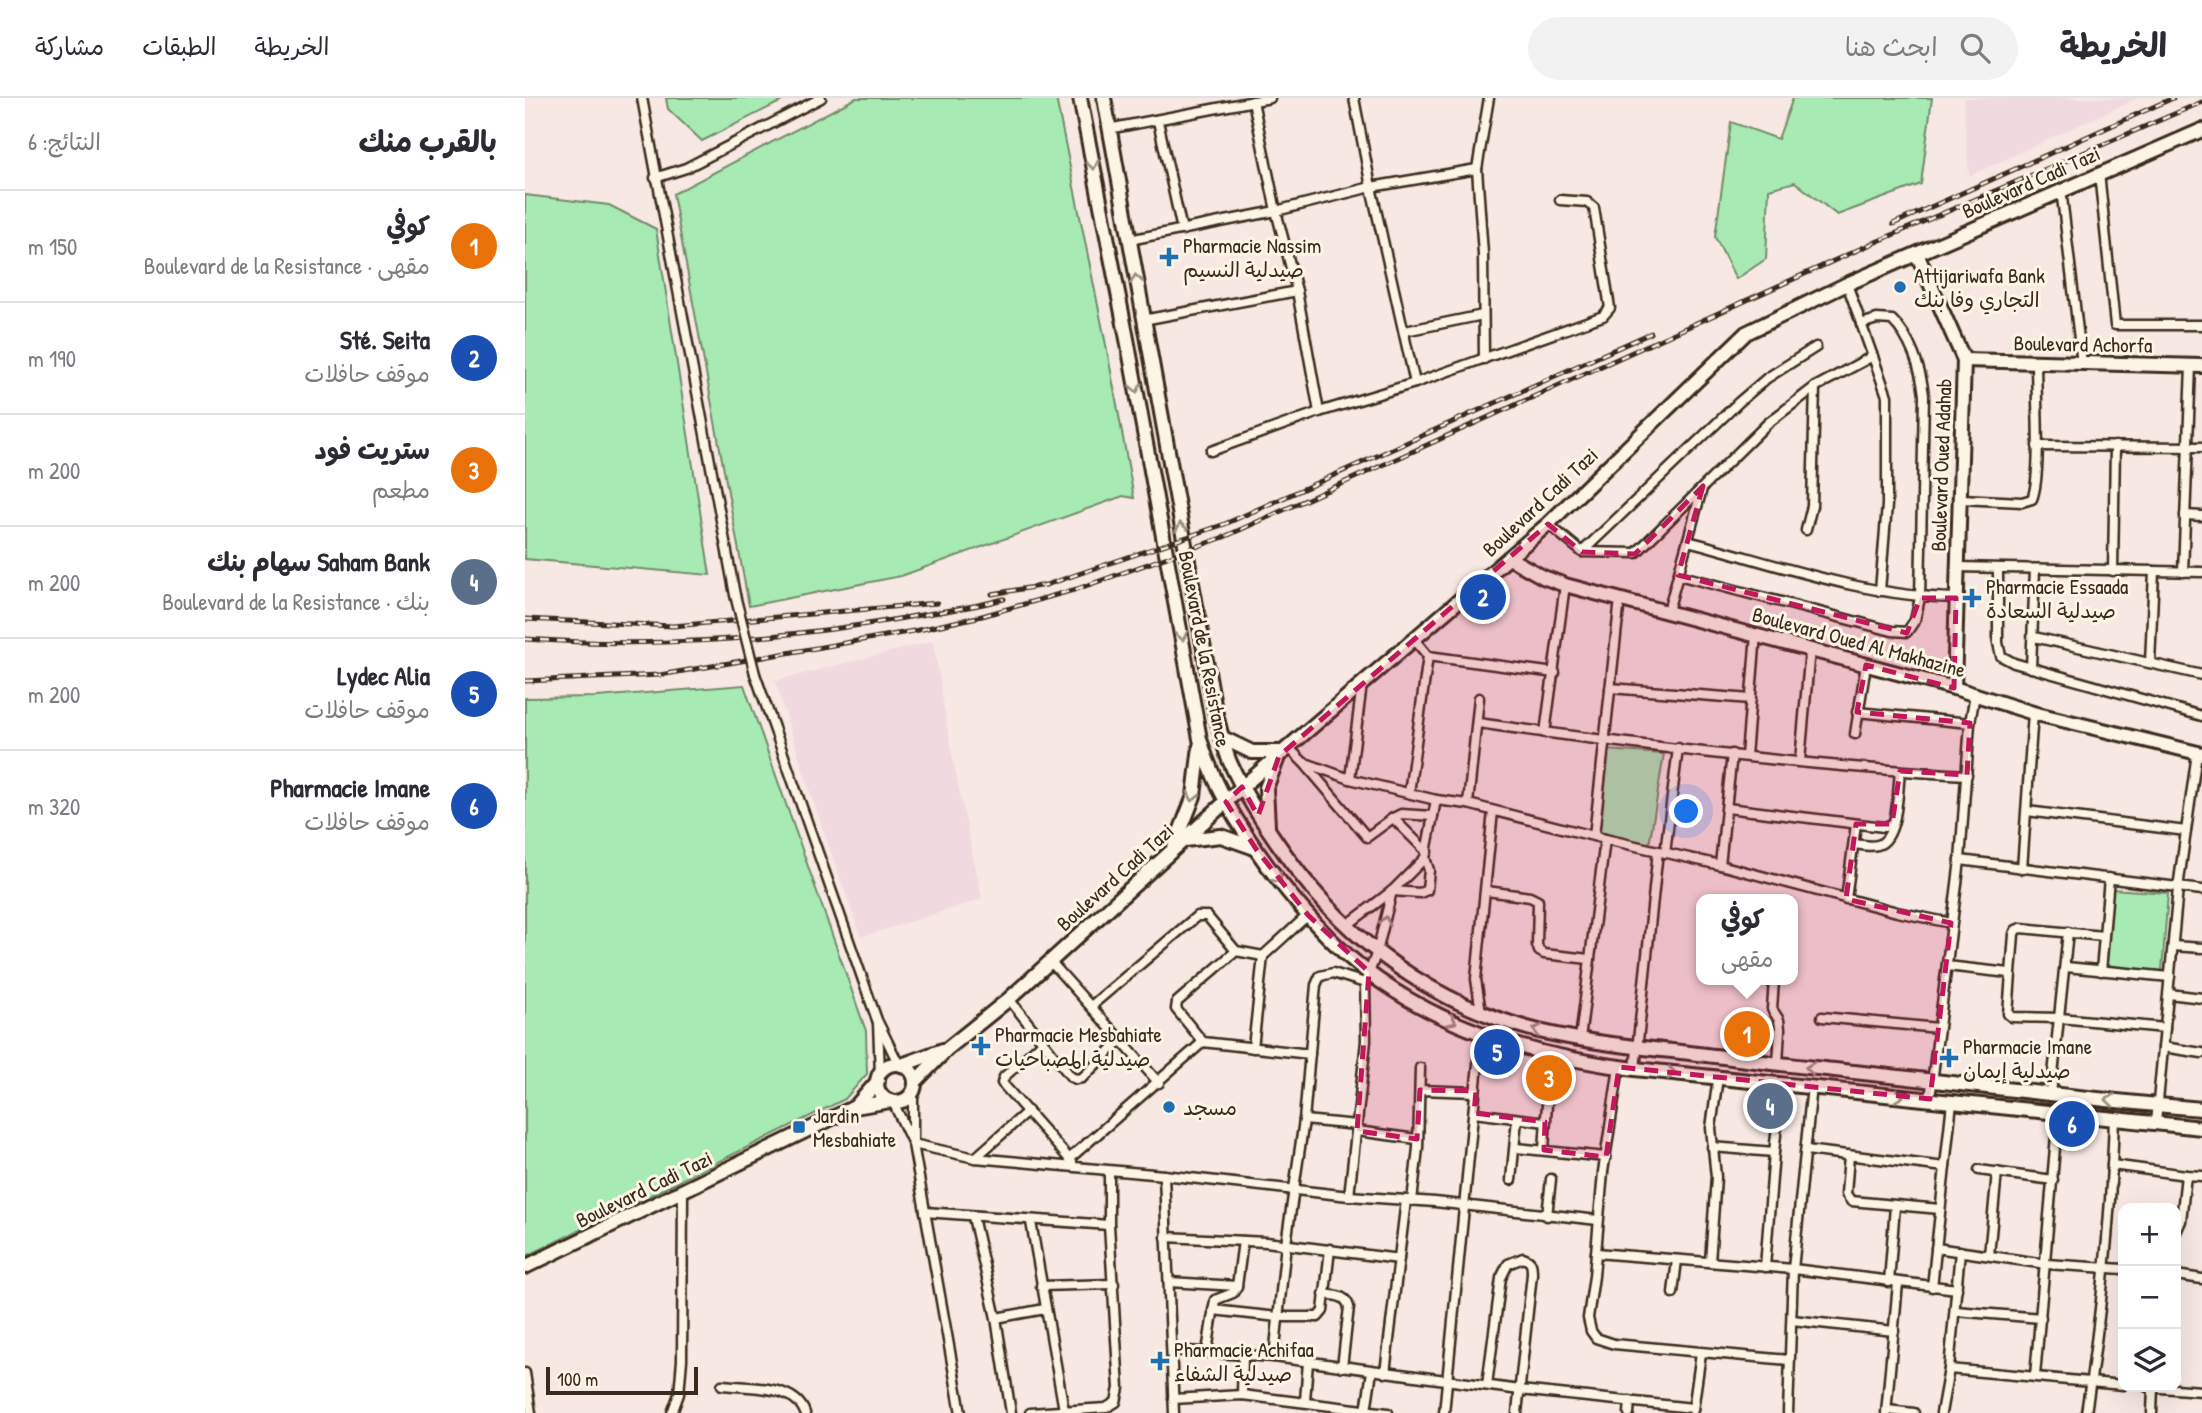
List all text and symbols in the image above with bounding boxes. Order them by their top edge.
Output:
search box [1528,17,2018,80]
text: الخريطة [2060,23,2167,67]
text: ابحث هنا [1845,29,1938,64]
icon: search [1956,29,1994,67]
text: مشاركة [35,30,104,62]
text: الطبقات [142,30,217,62]
text: الخريطة [255,30,329,62]
text: بالقرب منك [359,121,497,161]
text: النتائج: 6 [28,126,101,157]
street label: Boulevard Cadi Tazi [1957,139,2105,225]
one-way arrow [1085,159,1100,171]
text: كوفي [386,208,430,243]
text: 150 m [28,231,77,262]
text: 1 [470,231,478,262]
place label: Pharmacie Nassim صيدلية النسيم [1183,231,1321,286]
marker: Pharmacie Nassim صيدلية النسيم [1161,249,1177,265]
text: مقهى · Boulevard de la Resistance [144,250,430,281]
place label: Attijariwafa Bank التجاري وفا بنك [1914,261,2045,315]
one-way arrow [1129,273,1144,285]
marker: Attijariwafa Bank التجاري وفا بنك [1892,279,1908,295]
text: Sté. Seita [340,322,430,357]
street label: Boulevard Achorfa [2013,328,2153,360]
text: 190 m [28,343,76,374]
text: 2 [469,343,479,374]
text: موقف حافلات [304,358,430,389]
street label: Boulevard Oued Adahab [1923,378,1959,552]
one-way arrow [1128,382,1143,394]
text: ستريت فود [314,432,430,467]
street label: Boulevard Cadi Tazi [1476,441,1604,563]
text: 200 m [28,455,80,486]
text: 3 [469,455,479,486]
text: مطعم [372,474,430,505]
one-way arrow [1174,521,1189,533]
text: Saham Bank سهام بنك [207,544,430,579]
street label: Boulevard de la Resistance [1172,548,1238,750]
text: 200 m [28,567,80,598]
text: 4 [470,567,478,598]
pin: 2 [1460,571,1506,623]
place label: Pharmacie Essaada صيدلية السعادة [1986,572,2128,625]
text: بنك · Boulevard de la Resistance [162,586,430,617]
marker: Pharmacie Essaada صيدلية السعادة [1964,590,1980,606]
street label: Boulevard Oued Al Makhazine [1749,600,1969,684]
one-way arrow [1174,630,1189,642]
text: Lydec Alia [337,658,430,693]
text: 200 m [28,679,80,710]
text: 5 [469,679,479,710]
text: موقف حافلات [304,694,430,725]
text: Pharmacie Imane [270,770,430,805]
text: 320 m [28,791,80,822]
text: 6 [469,791,479,822]
one-way arrow [1187,791,1201,803]
your location [1669,794,1703,828]
text: موقف حافلات [304,806,430,837]
street label: Boulevard Cadi Tazi [1050,817,1180,937]
one-way arrow [1270,871,1283,883]
popup [1696,894,1798,985]
text: كوفي [1721,901,1764,936]
one-way arrow [1377,915,1391,927]
text: مقهى [1721,943,1773,974]
pin: 1 [1724,1008,1770,1060]
one-way arrow [1446,1012,1458,1026]
place label: Pharmacie Mesbahiate صيدلية المصباحيات [995,1020,1162,1073]
one-way arrow [1531,1024,1543,1038]
pin: 5 [1474,1026,1520,1078]
place label: Pharmacie Imane صيدلية إيمان [1963,1032,2092,1085]
marker: Pharmacie Mesbahiate صيدلية المصباحيات [973,1038,989,1054]
marker: Pharmacie Imane صيدلية إيمان [1941,1050,1957,1066]
pin: 3 [1526,1052,1572,1104]
one-way arrow [1805,1060,1816,1075]
one-way arrow [1667,1065,1678,1080]
pin: 4 [1747,1080,1793,1132]
one-way arrow [1893,1088,1905,1103]
place label: مسجد [1183,1093,1237,1122]
one-way arrow [2104,1093,2115,1108]
pin: 6 [2049,1098,2095,1150]
marker: مسجد [1161,1099,1177,1115]
place label: Jardin Mesbahiate [813,1101,896,1154]
marker: Jardin Mesbahiate [791,1119,807,1135]
street label: Boulevard Cadi Tazi [571,1143,717,1235]
map controls [2118,1203,2181,1392]
button: + [2118,1203,2181,1266]
button: − [2118,1266,2181,1329]
button: layers [2118,1329,2181,1392]
place label: Pharmacie Achifaa صيدلية الشفاء [1174,1335,1314,1388]
marker: Pharmacie Achifaa صيدلية الشفاء [1152,1353,1168,1369]
scale bar [546,1364,698,1396]
text: 100 m [557,1366,598,1392]

